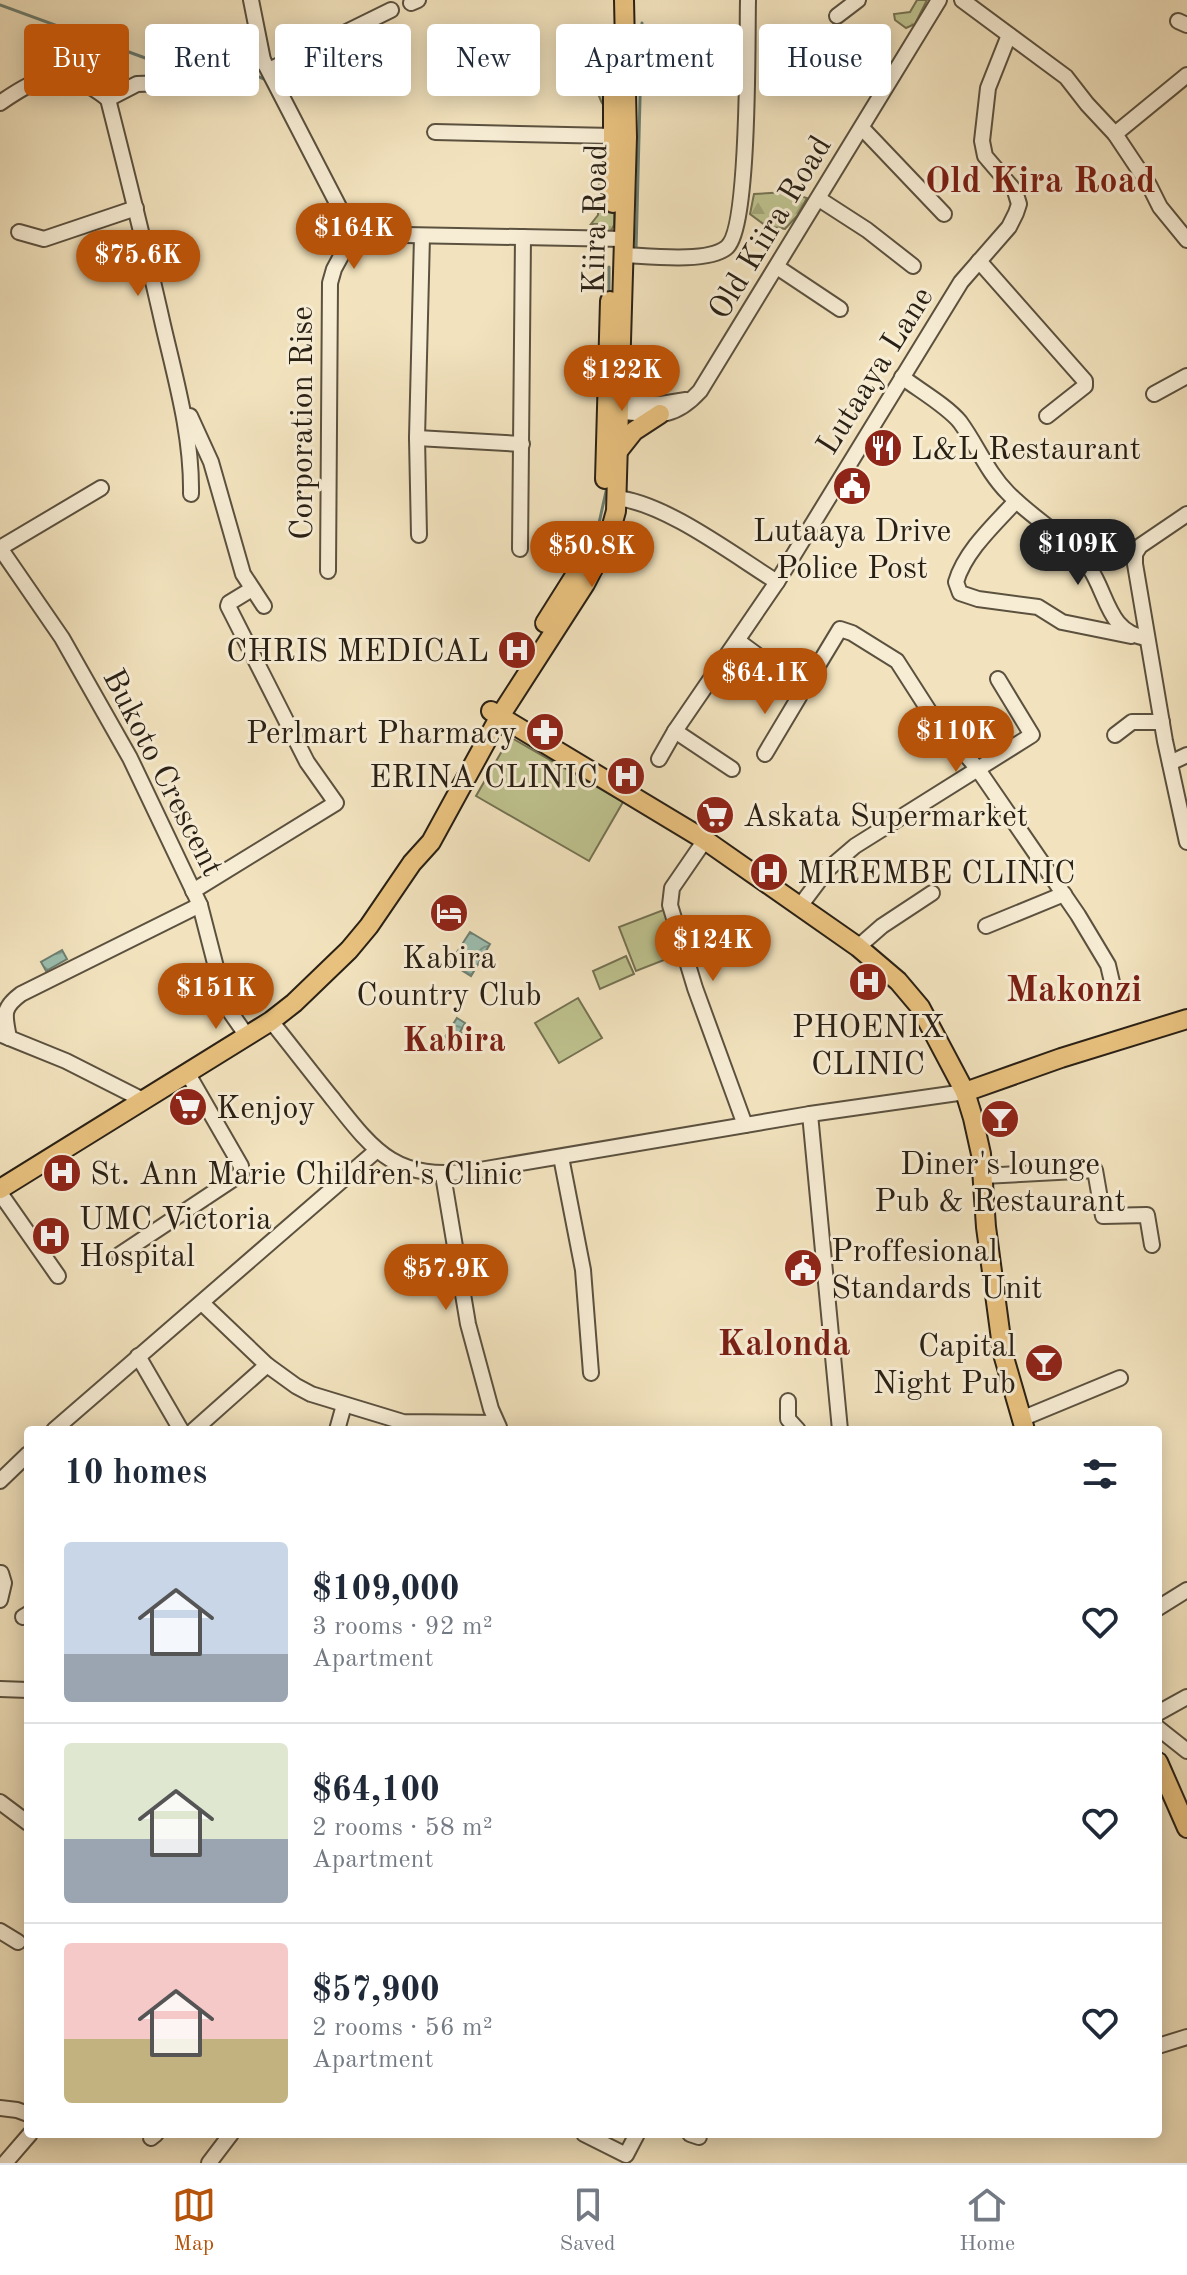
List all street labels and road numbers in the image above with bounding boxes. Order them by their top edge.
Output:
street label: Old Kiira Road [704,131,839,326]
street label: Kiira Road [580,143,614,295]
street label: Lutaaya Lane [812,282,941,461]
street label: Corporation Rise [288,306,320,540]
street label: Bukoto Crescent [95,665,227,882]

